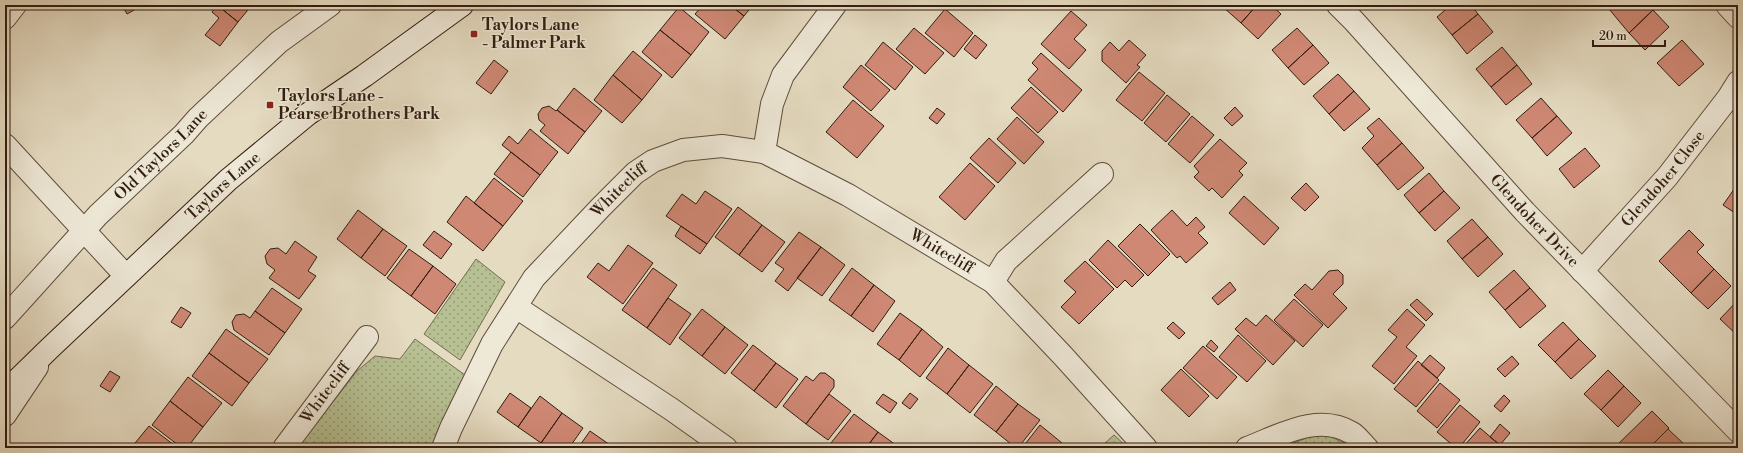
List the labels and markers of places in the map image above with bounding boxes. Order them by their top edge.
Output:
place label: Taylors Lane - Palmer Park [482,15,587,53]
marker: Taylors Lane - Palmer Park [469,29,479,39]
place label: Taylors Lane - Pearse Brothers Park [278,86,441,124]
marker: Taylors Lane - Pearse Brothers Park [265,100,275,110]

